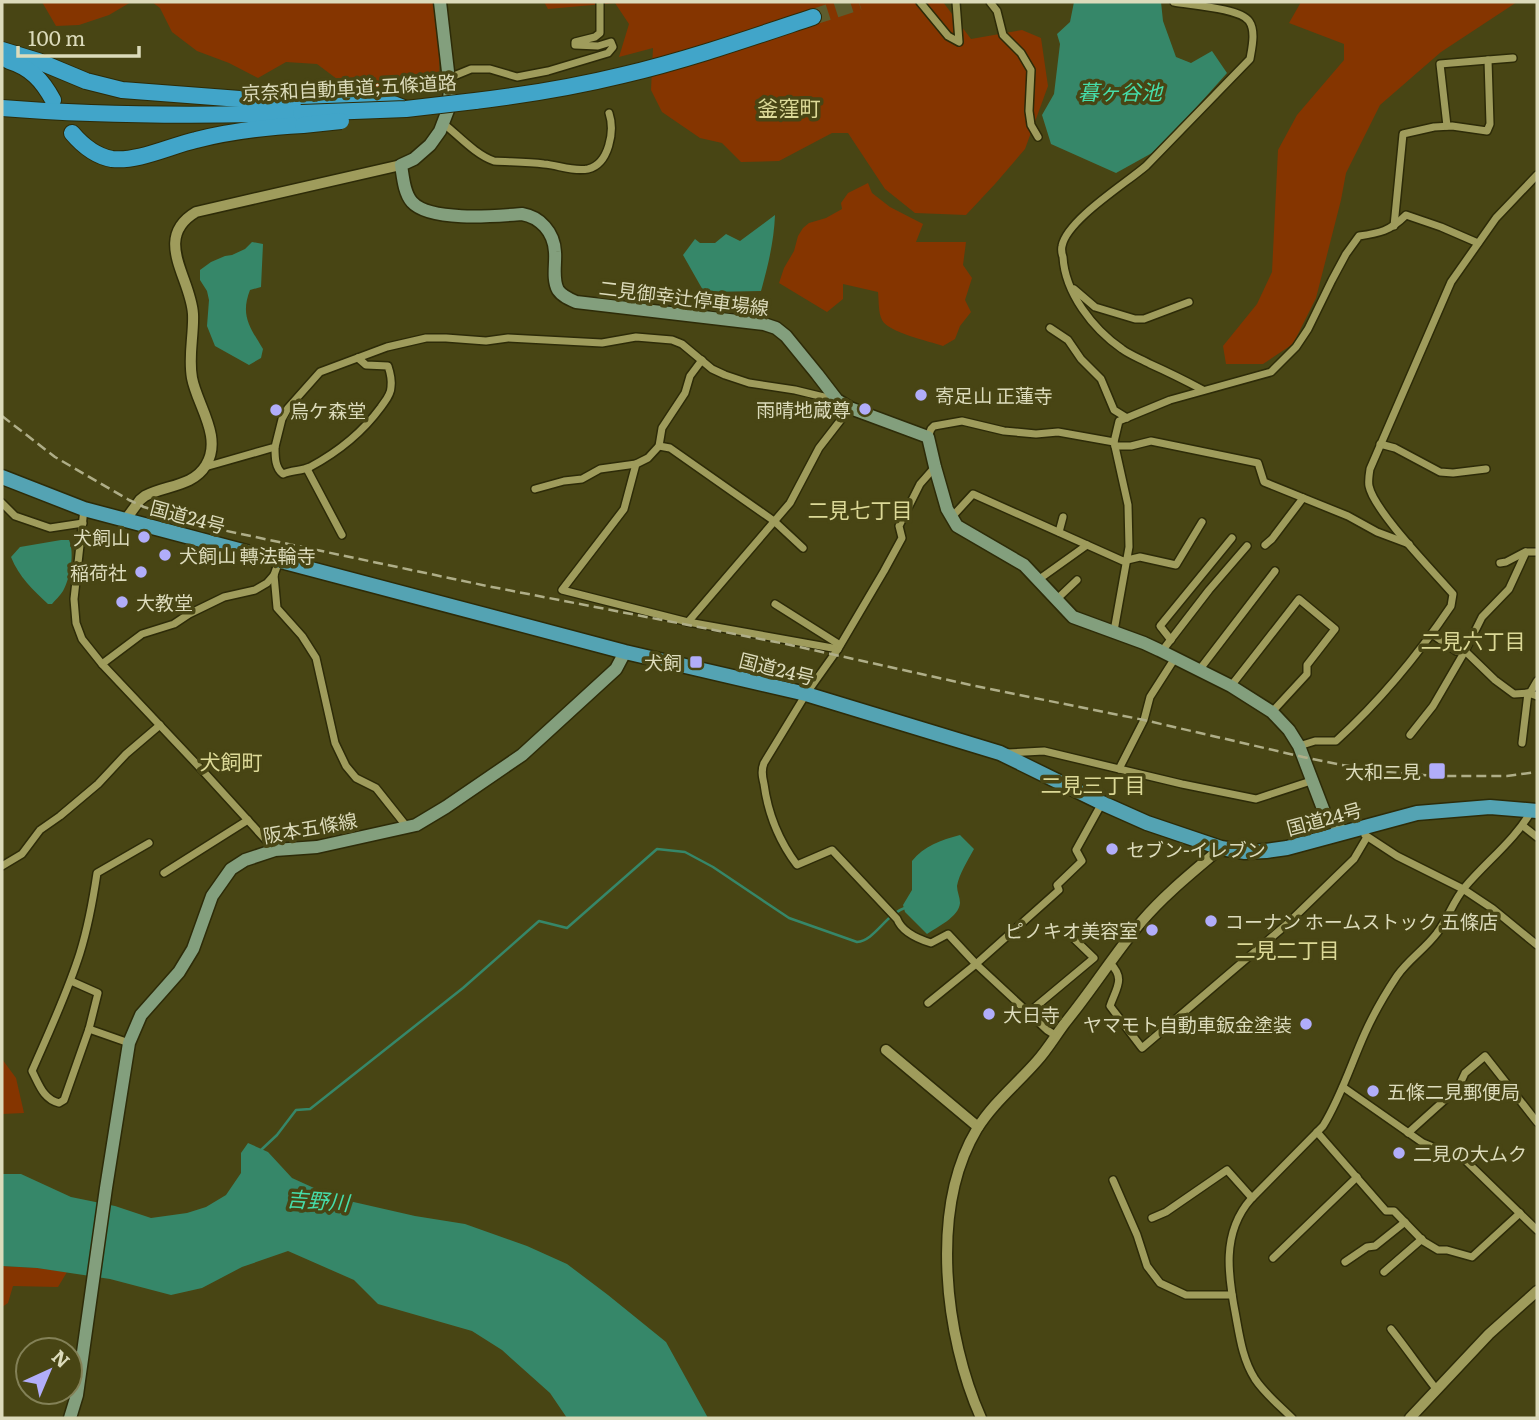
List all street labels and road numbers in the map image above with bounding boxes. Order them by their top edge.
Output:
street label: 京奈和自動車道;五條道路 [241,67,457,107]
street label: 二見御幸辻停車場線 [597,273,771,321]
street label: 国道24号 [147,492,229,540]
street label: 国道24号 [736,645,818,691]
street label: 国道24号 [1283,794,1365,842]
street label: 阪本五條線 [261,805,359,849]

